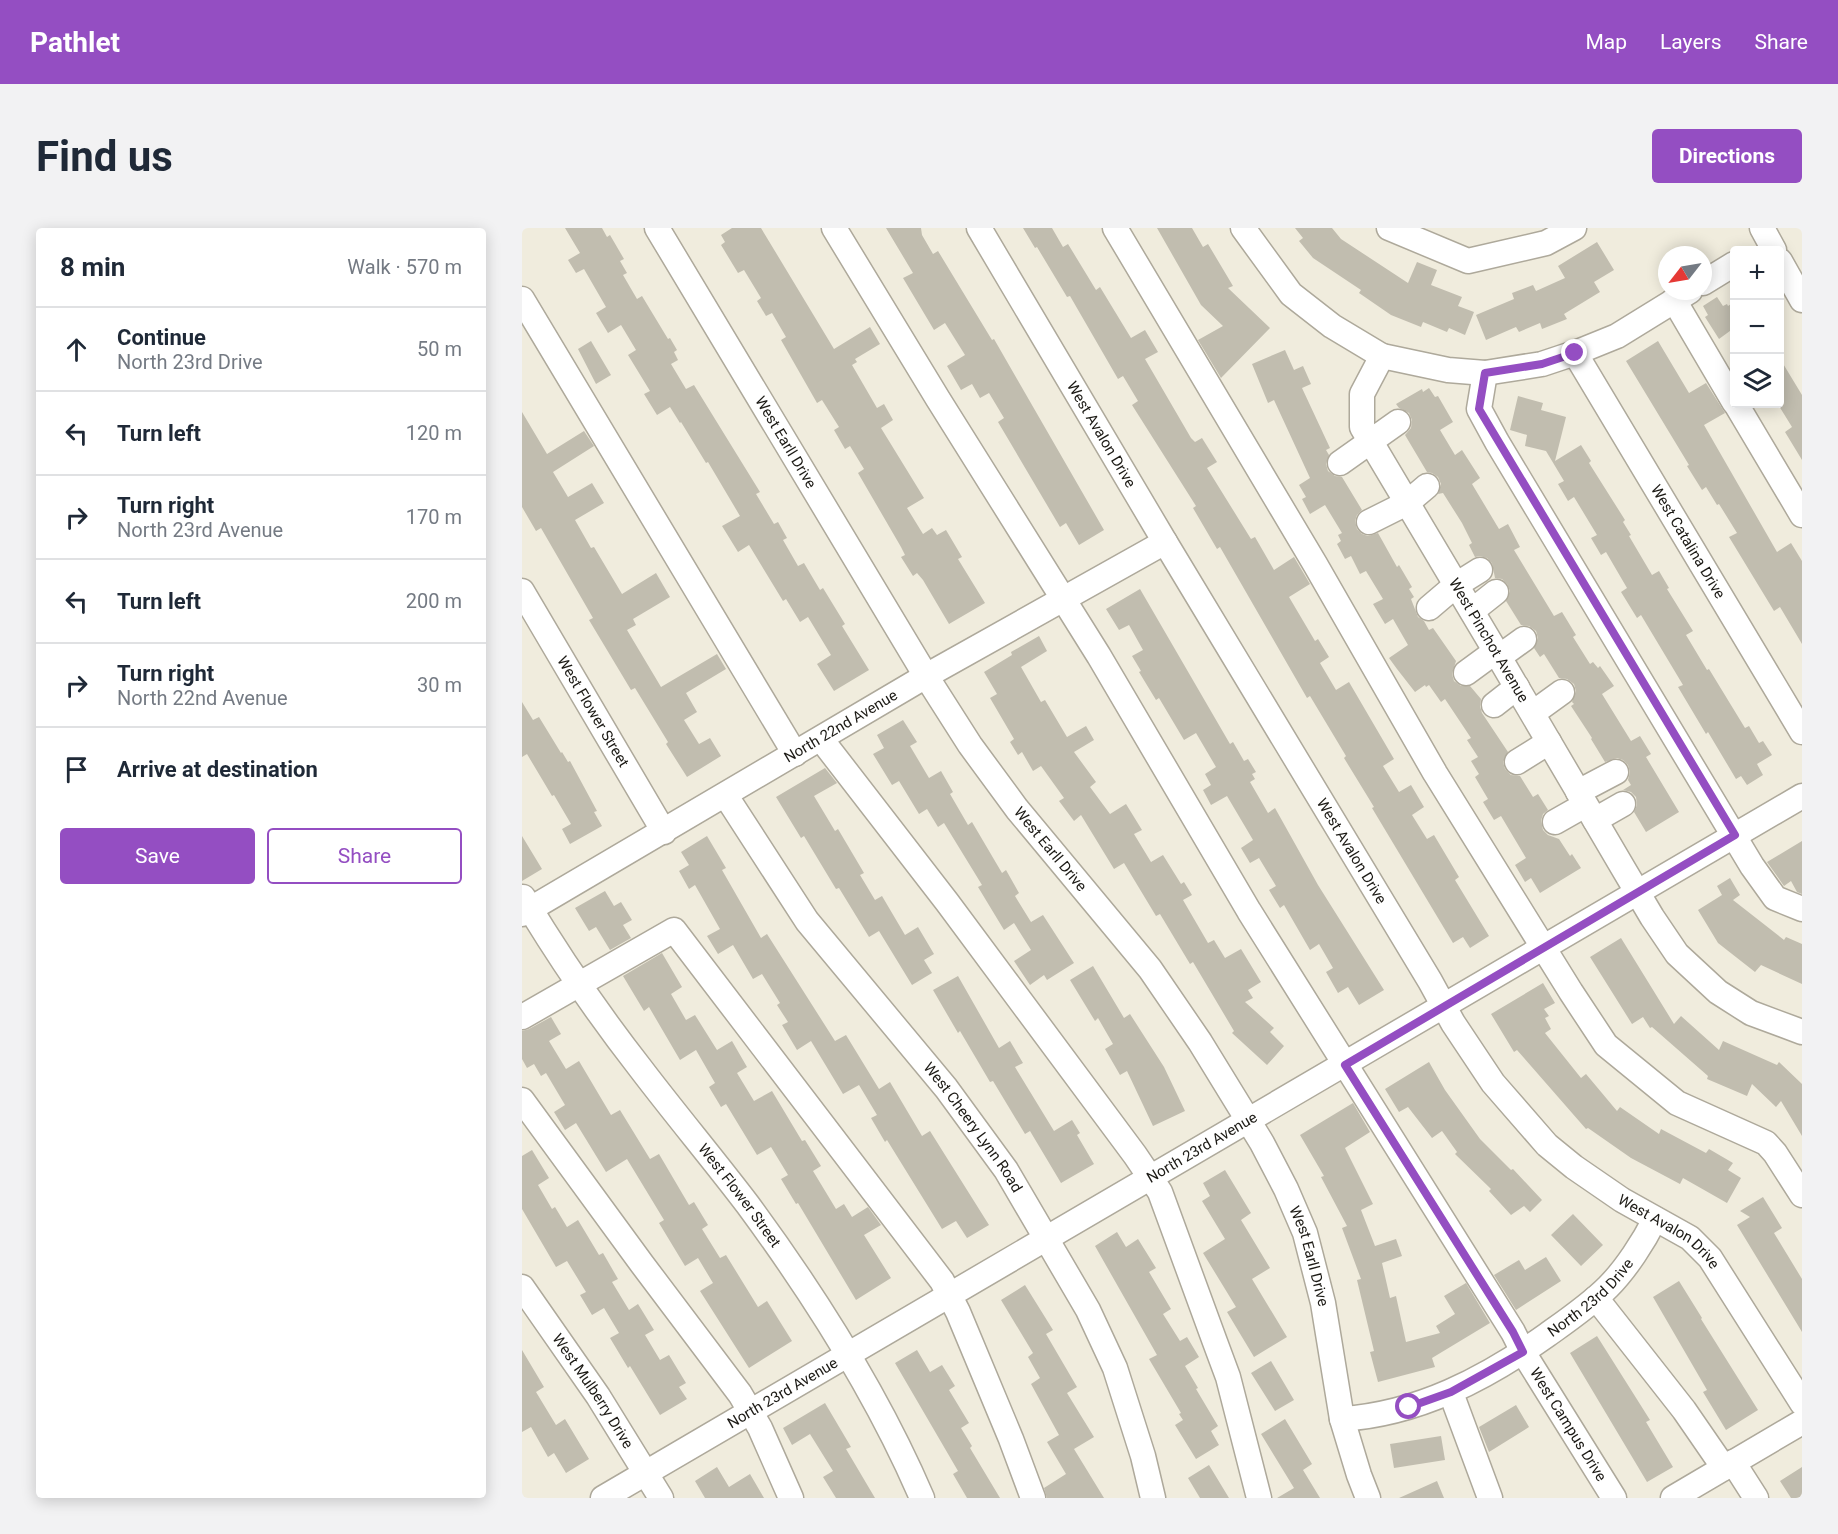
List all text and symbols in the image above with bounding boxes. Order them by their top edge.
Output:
text: Pathlet [30,26,120,59]
text: Map [1585,30,1627,54]
text: Layers [1660,30,1721,54]
text: Share [1754,30,1808,54]
button: Directions [1652,129,1802,183]
text: Find us [36,132,173,181]
north arrow [1658,246,1712,300]
map controls [1730,246,1784,408]
button: + [1730,246,1784,300]
text: 8 min [60,252,125,282]
text: Walk · 570 m [347,255,462,279]
button: − [1730,300,1784,354]
text: Continue [117,325,206,350]
icon: ahead [60,333,93,366]
text: 50 m [417,337,462,361]
route end [1561,339,1587,365]
text: North 23rd Drive [117,350,263,374]
button: layers [1730,354,1784,408]
street label: West Avalon Drive [1063,378,1140,491]
street label: West Earll Drive [751,393,820,492]
icon: left [60,417,93,450]
text: Turn left [117,421,201,446]
text: 120 m [406,421,462,445]
street label: West Catalina Drive [1647,481,1729,602]
text: Turn right [117,493,214,518]
icon: right [60,501,93,534]
text: 170 m [406,505,462,529]
text: North 23rd Avenue [117,518,283,542]
street label: West Pinchot Avenue [1445,575,1533,706]
icon: left [60,585,93,618]
text: Turn left [117,589,201,614]
text: 200 m [406,589,462,613]
street label: West Flower Street [553,653,633,770]
text: Turn right [117,661,214,686]
icon: right [60,669,93,702]
text: 30 m [417,673,462,697]
text: North 22nd Avenue [117,686,288,710]
street label: North 22nd Avenue [781,686,901,766]
icon: arrive [60,753,93,786]
text: Arrive at destination [117,757,318,782]
street label: West Avalon Drive [1313,795,1390,907]
street label: West Earll Drive [1010,803,1091,895]
button: Save [60,828,255,884]
button: Share [267,828,462,884]
street label: West Cheery Lynn Road [920,1059,1026,1196]
street label: North 23rd Avenue [1144,1108,1260,1187]
street label: West Flower Street [694,1140,785,1251]
street label: West Avalon Drive [1615,1191,1723,1272]
street label: West Earll Drive [1285,1203,1332,1308]
street label: North 23rd Drive [1544,1255,1637,1341]
street label: West Mulberry Drive [548,1330,637,1452]
street label: North 23rd Avenue [724,1354,841,1432]
street label: West Campus Drive [1526,1364,1610,1485]
route start [1395,1393,1421,1419]

